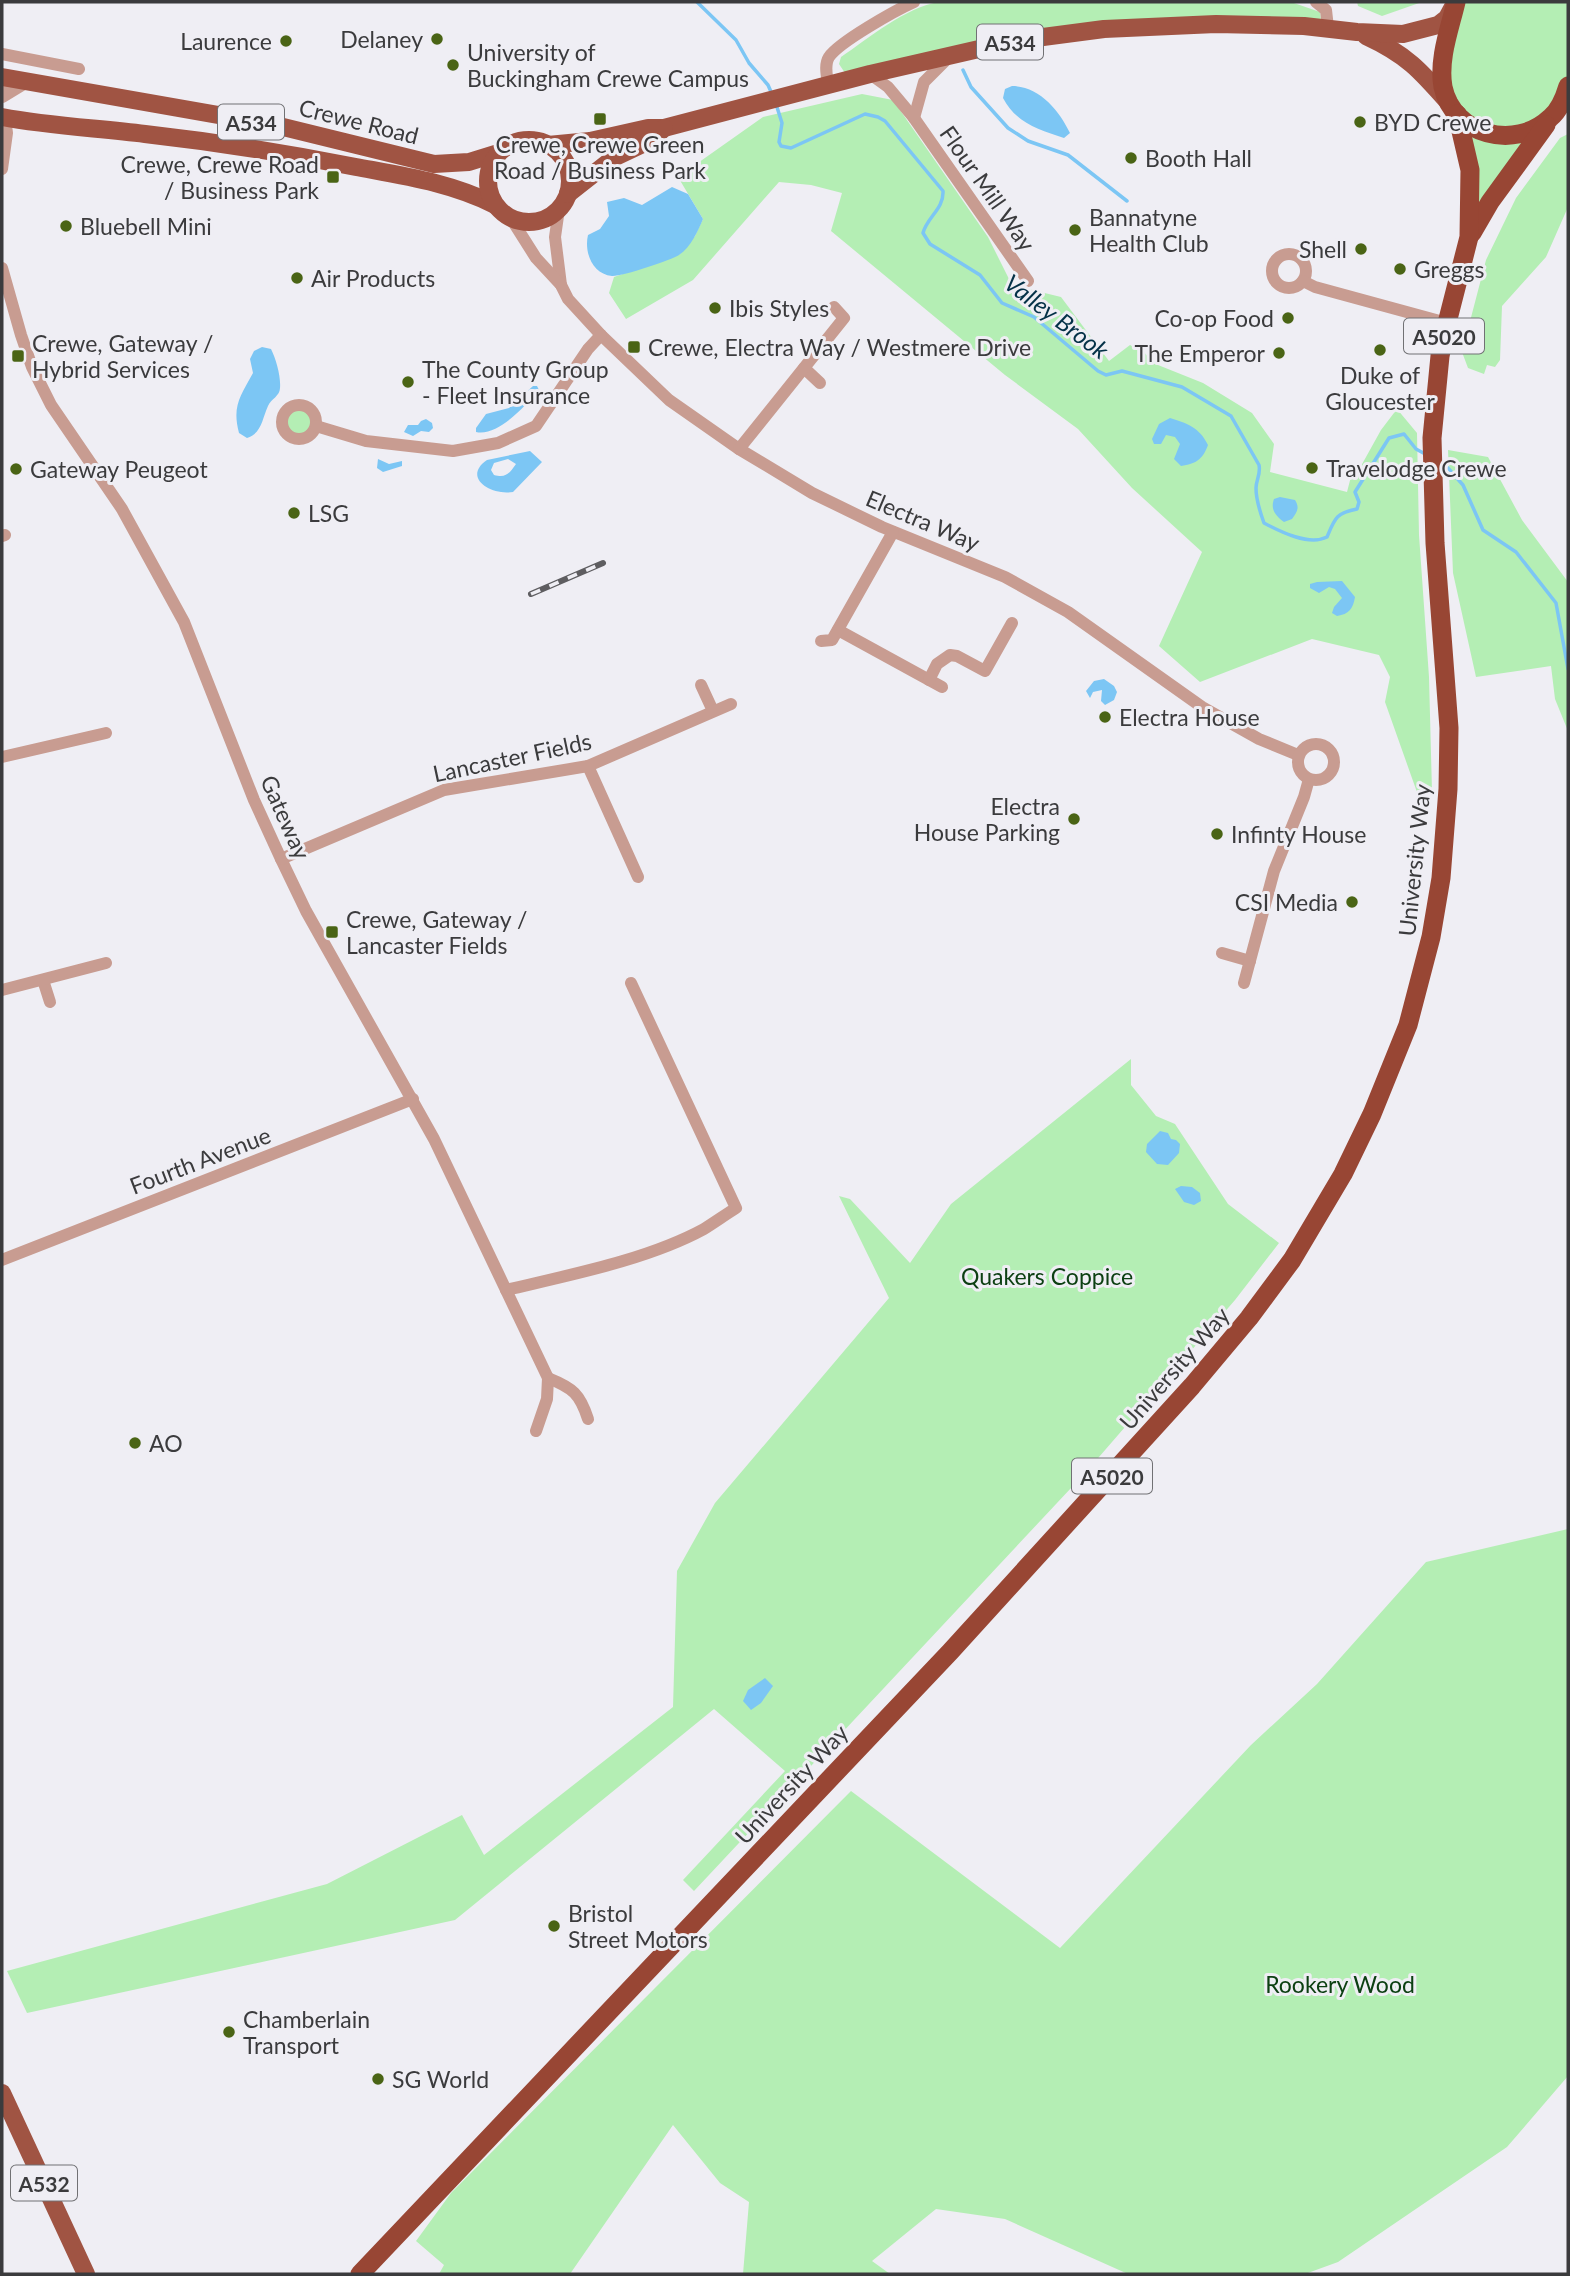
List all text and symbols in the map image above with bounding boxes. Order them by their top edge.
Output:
road number: A534 [977,24,1043,60]
place label: Delaney [340,25,423,53]
place label: Laurence [180,27,272,55]
marker: Delaney [429,31,445,47]
marker: Laurence [278,33,294,49]
place label: University of Buckingham Crewe Campus [467,38,749,92]
marker: University of Buckingham Crewe Campus [445,57,461,73]
street label: Crewe Road [296,93,422,149]
road number: A534 [218,104,284,140]
place label: BYD Crewe [1374,108,1491,136]
marker: Crewe, Crewe Green Road / Business Park [592,111,608,127]
marker: BYD Crewe [1352,114,1368,130]
street label: Flour Mill Way [935,120,1042,256]
place label: Crewe, Crewe Green Road / Business Park [494,130,706,184]
place label: Booth Hall [1145,144,1252,172]
place label: Crewe, Crewe Road / Business Park [120,150,319,204]
marker: Booth Hall [1123,150,1139,166]
marker: Crewe, Crewe Road / Business Park [325,169,341,185]
place label: Bannatyne Health Club [1089,203,1209,257]
place label: Bluebell Mini [80,212,212,240]
marker: Bluebell Mini [58,218,74,234]
marker: Bannatyne Health Club [1067,222,1083,238]
place label: Shell [1299,235,1347,263]
marker: Shell [1353,241,1369,257]
place label: Greggs [1414,255,1485,283]
marker: Greggs [1392,261,1408,277]
place label: Air Products [311,264,435,292]
water label: Valley Brook [999,268,1115,365]
marker: Air Products [289,270,305,286]
place label: Ibis Styles [729,294,829,322]
marker: Ibis Styles [707,300,723,316]
place label: Co-op Food [1154,304,1274,332]
marker: Co-op Food [1280,310,1296,326]
road number: A5020 [1404,318,1484,354]
place label: Crewe, Gateway / Hybrid Services [32,329,213,383]
place label: Crewe, Electra Way / Westmere Drive [648,333,1031,361]
marker: Crewe, Electra Way / Westmere Drive [626,339,642,355]
place label: The Emperor [1135,339,1266,367]
marker: Duke of Gloucester [1372,342,1388,358]
marker: The Emperor [1271,345,1287,361]
marker: Crewe, Gateway / Hybrid Services [10,348,26,364]
place label: The County Group - Fleet Insurance [422,355,609,409]
place label: Duke of Gloucester [1325,361,1435,415]
marker: The County Group - Fleet Insurance [400,374,416,390]
place label: Travelodge Crewe [1326,454,1507,482]
place label: Gateway Peugeot [30,455,208,483]
marker: Travelodge Crewe [1304,460,1320,476]
marker: Gateway Peugeot [8,461,24,477]
street label: Electra Way [862,484,984,557]
place label: LSG [308,499,349,527]
marker: LSG [286,505,302,521]
place label: Electra House [1119,703,1260,731]
marker: Electra House [1097,709,1113,725]
street label: Lancaster Fields [430,727,594,787]
street label: Gateway [255,771,317,864]
street label: University Way [1392,782,1436,938]
place label: Electra House Parking [914,792,1060,846]
marker: Electra House Parking [1066,811,1082,827]
place label: Infinty House [1231,820,1366,848]
marker: Infinty House [1209,826,1225,842]
place label: CSI Media [1235,888,1338,916]
marker: CSI Media [1344,894,1360,910]
place label: Crewe, Gateway / Lancaster Fields [346,905,527,959]
marker: Crewe, Gateway / Lancaster Fields [324,924,340,940]
street label: Fourth Avenue [126,1120,274,1200]
park label: Quakers Coppice [961,1262,1133,1290]
street label: University Way [1113,1301,1235,1435]
place label: AO [149,1429,183,1457]
marker: AO [127,1435,143,1451]
road number: A5020 [1072,1458,1152,1494]
street label: University Way [729,1718,854,1850]
place label: Bristol Street Motors [568,1899,708,1953]
marker: Bristol Street Motors [546,1918,562,1934]
park label: Rookery Wood [1265,1970,1415,1998]
place label: Chamberlain Transport [243,2005,370,2059]
marker: Chamberlain Transport [221,2024,237,2040]
place label: SG World [392,2065,489,2093]
marker: SG World [370,2071,386,2087]
road number: A532 [11,2166,77,2200]

